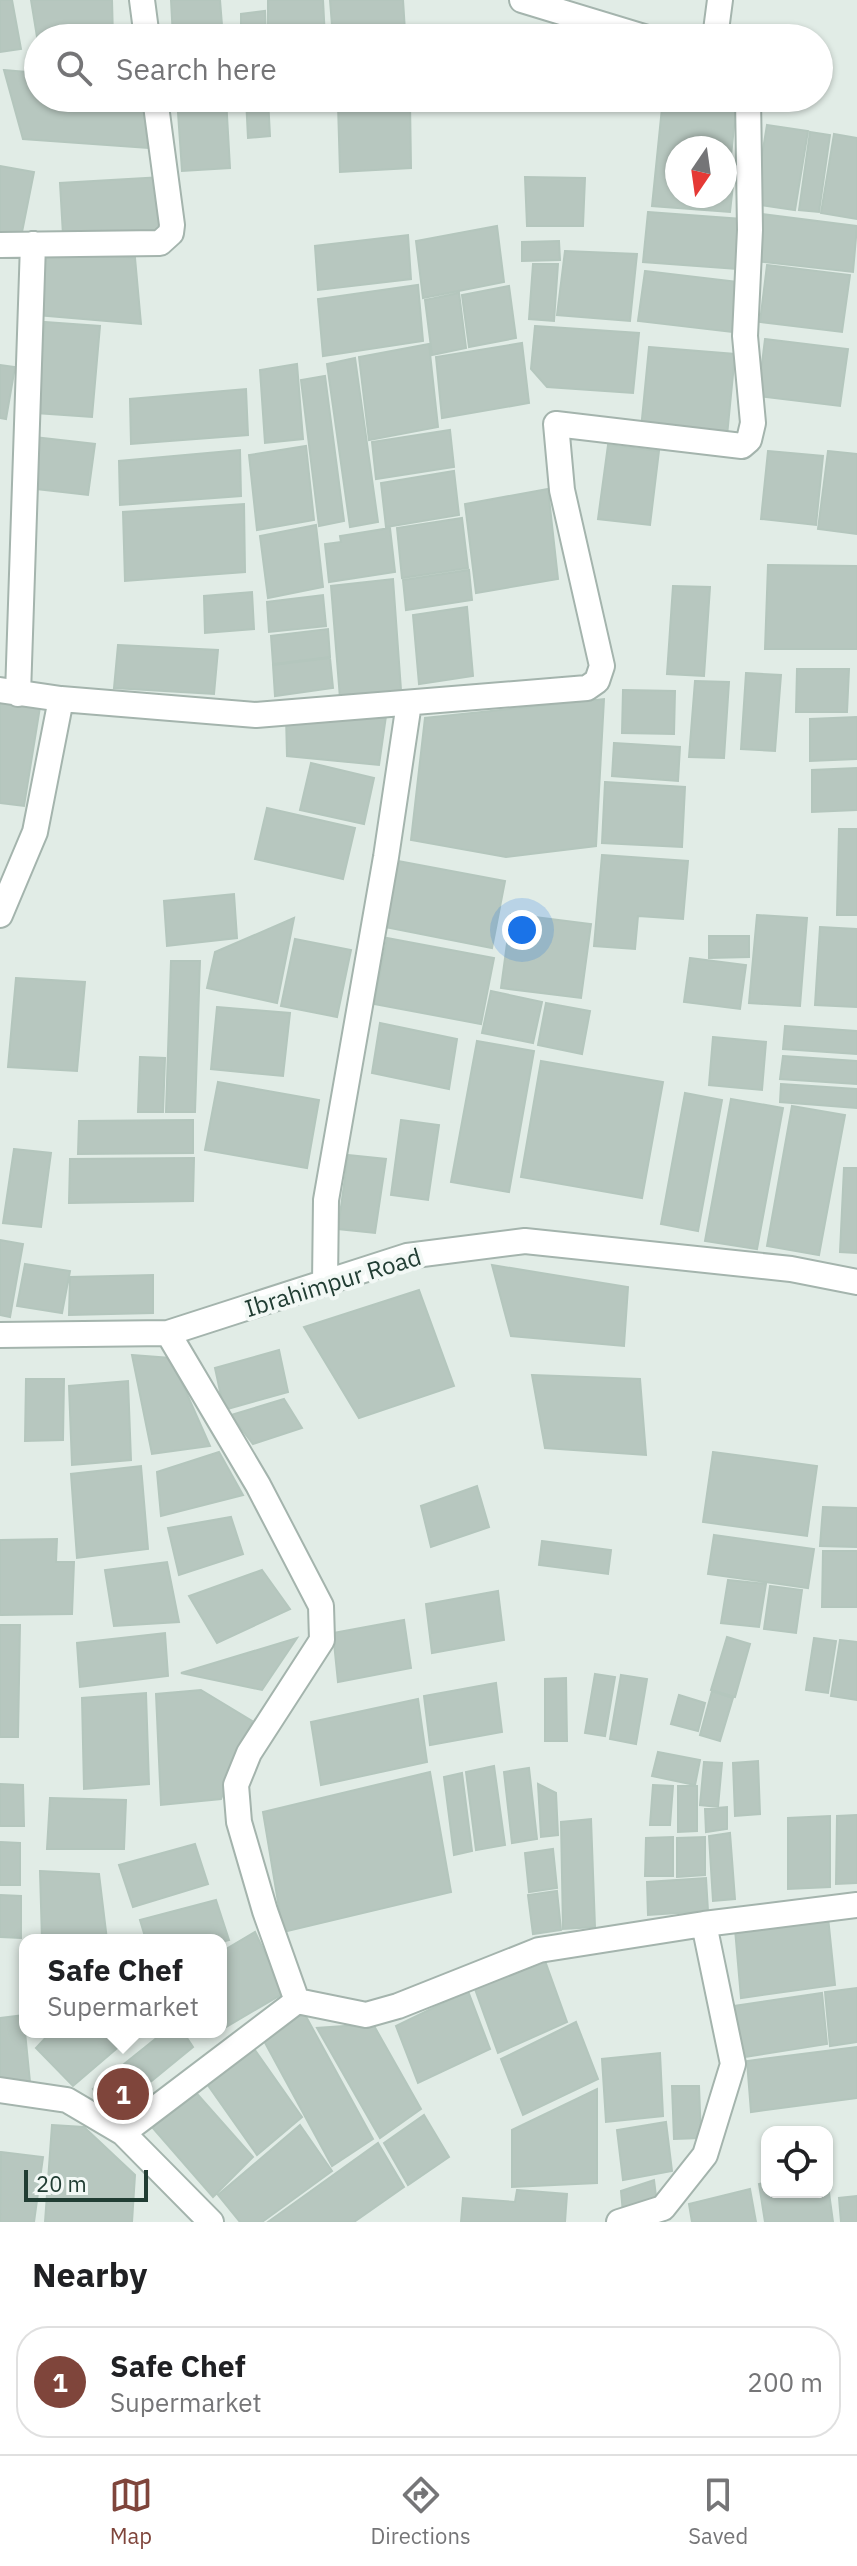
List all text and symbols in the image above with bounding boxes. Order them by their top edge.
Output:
search box [24,24,833,112]
icon: search [52,46,96,90]
text: Search here [116,49,277,88]
north arrow [665,136,737,208]
your location [502,910,542,950]
street label: Ibrahimpur Road [241,1240,425,1324]
popup [19,1934,227,2038]
text: Safe Chef [47,1950,183,1989]
text: Supermarket [47,1989,199,2023]
pin: 1 [97,2064,149,2124]
map controls [761,2126,833,2198]
button: locate [761,2126,833,2198]
scale bar [24,2166,148,2202]
text: 20 m [36,2169,87,2198]
text: Nearby [32,2252,147,2296]
text: Safe Chef [110,2346,246,2385]
text: 1 [52,2365,68,2399]
text: 200 m [747,2365,823,2399]
text: Supermarket [110,2385,262,2419]
tab: Map [109,2473,153,2550]
tab: Directions [371,2473,471,2550]
tab: Saved [688,2473,748,2550]

